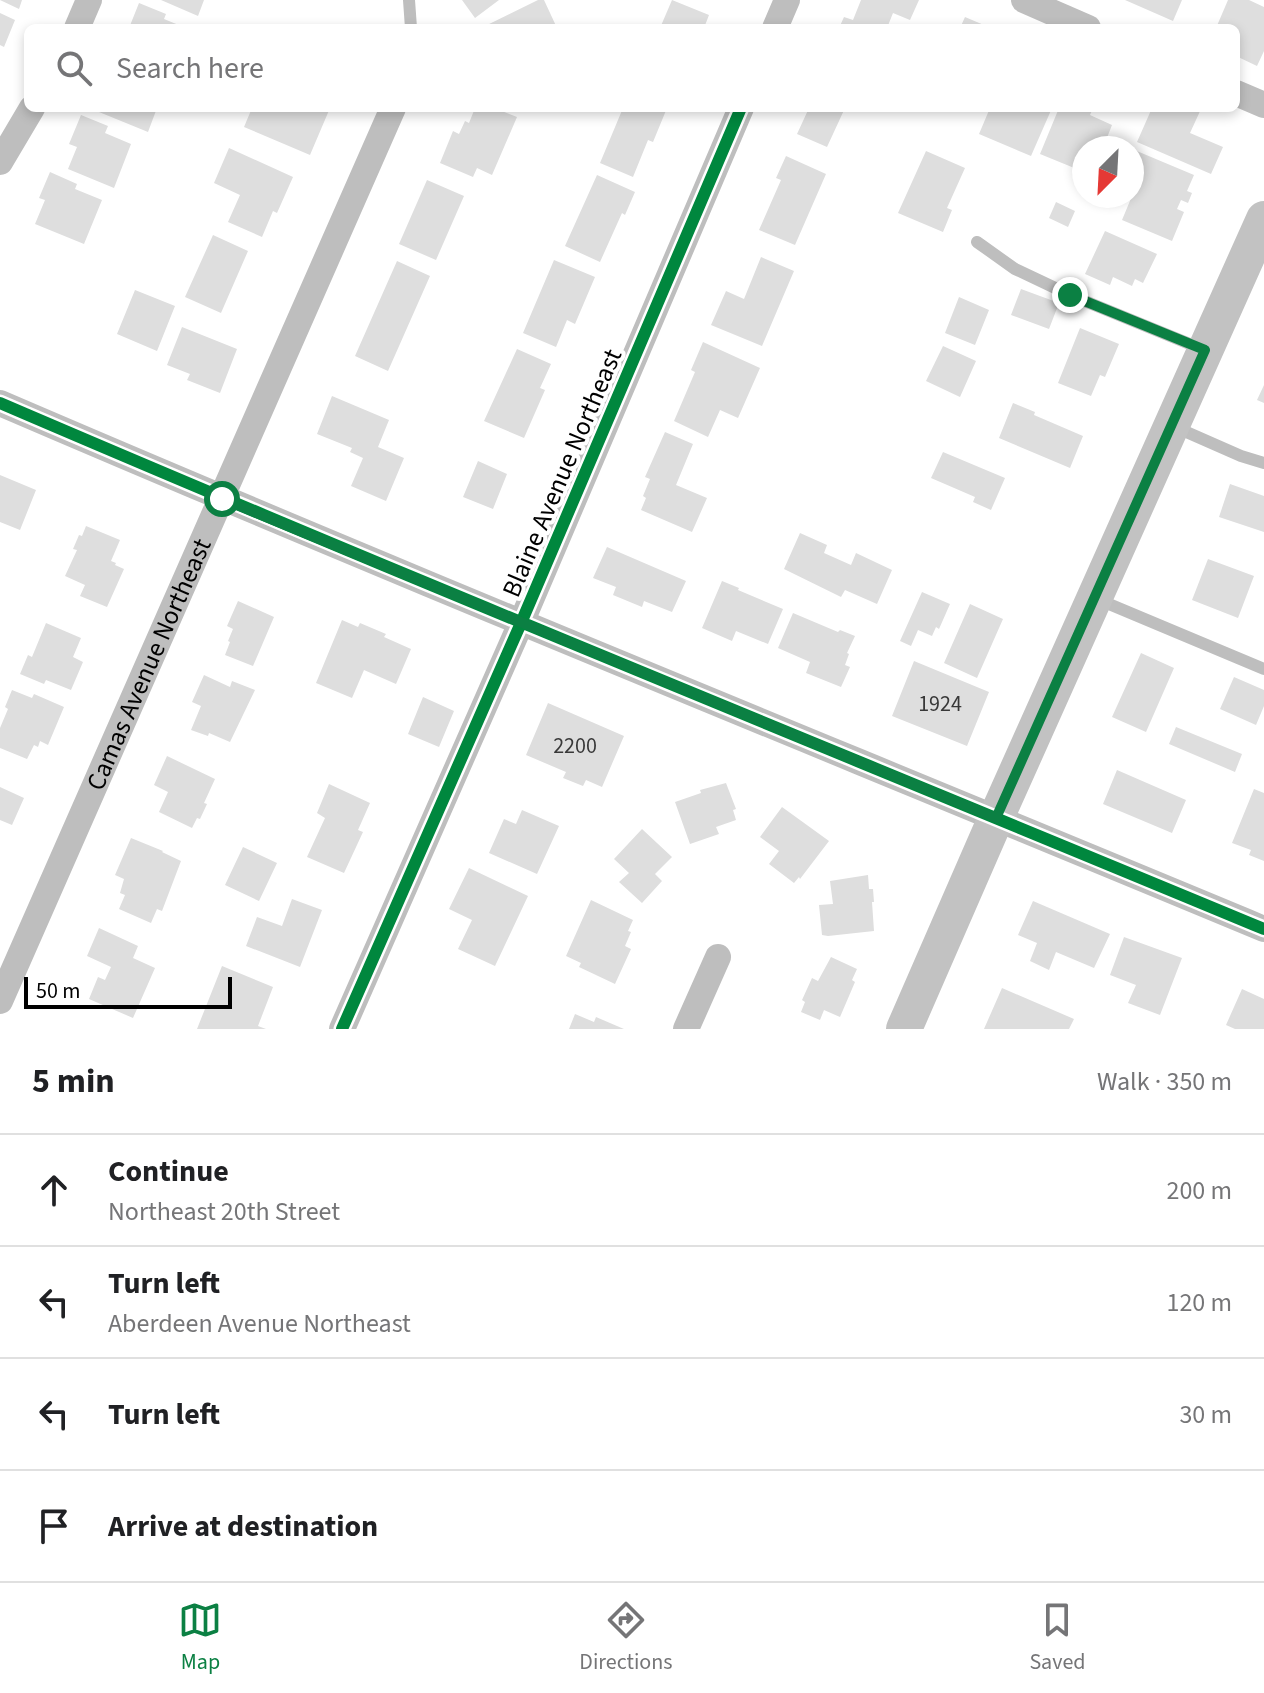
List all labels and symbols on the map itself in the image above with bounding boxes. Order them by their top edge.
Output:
north arrow [1072,136,1144,208]
route end [1052,277,1088,313]
street label: Blaine Avenue Northeast [493,343,631,603]
route start [204,481,240,517]
street label: Camas Avenue Northeast [77,532,220,796]
house number: 1924 [918,688,962,720]
house number: 2200 [553,730,597,762]
scale bar [24,973,232,1009]

